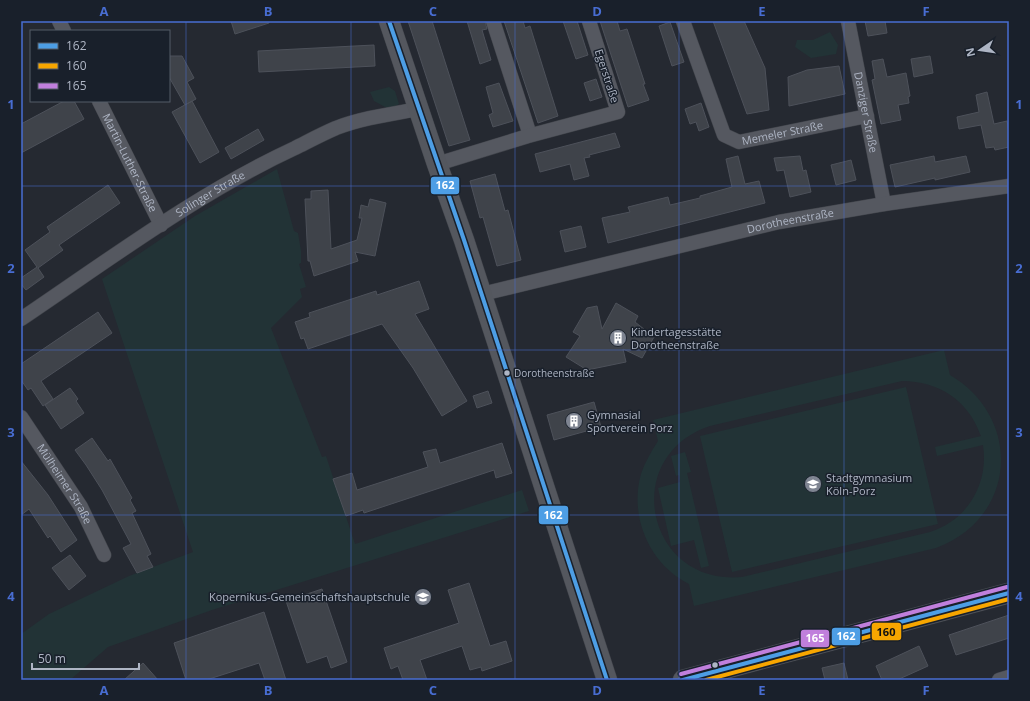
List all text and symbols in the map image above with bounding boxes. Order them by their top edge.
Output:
text: A [100,2,109,20]
text: B [264,2,273,20]
text: C [429,2,437,20]
text: D [592,2,602,20]
text: E [758,2,766,20]
text: F [922,2,930,20]
legend [30,30,170,102]
north arrow [960,30,1000,70]
text: 162 [66,37,87,54]
text: N [961,46,978,58]
street label: Egerstraße [592,47,623,105]
text: 160 [66,57,87,74]
street label: Danziger Straße [851,70,882,154]
text: 165 [66,77,87,94]
text: 1 [7,95,15,113]
text: 1 [1015,95,1023,113]
street label: Martin-Luther-Straße [99,111,161,214]
street label: Memeler Straße [740,117,824,148]
street label: Solinger Straße [172,167,247,220]
line badge: 162 [430,176,460,195]
text: 162 [436,177,454,192]
street label: Dorotheenstraße [745,205,835,237]
text: 2 [7,259,15,277]
text: 2 [1015,259,1023,277]
place label: Kindertagesstätte Dorotheenstraße [631,324,721,352]
building icon: Kindertagesstätte Dorotheenstraße [608,328,628,348]
place label: Dorotheenstraße [514,366,595,380]
marker: Dorotheenstraße [502,368,512,378]
place label: Gymnasial Sportverein Porz [587,407,672,435]
building icon: Gymnasial Sportverein Porz [564,411,584,431]
text: 3 [7,423,15,441]
text: 3 [1015,423,1023,441]
street label: Mülheimer Straße [34,441,96,526]
place label: Stadtgymnasium Köln-Porz [826,470,912,498]
school or university icon: Stadtgymnasium Köln-Porz [803,474,823,494]
line badge: 162 [538,505,569,525]
text: 162 [544,507,562,522]
text: 4 [7,587,15,605]
school or university icon: Kopernikus-Gemeinschaftshauptschule [413,587,433,607]
text: 4 [1015,587,1023,605]
place label: Kopernikus-Gemeinschaftshauptschule [209,589,410,604]
line badge: 160 [871,622,902,641]
text: 160 [877,624,895,639]
line badge: 162 [831,627,861,646]
text: 162 [837,628,855,643]
line badge: 165 [800,629,830,648]
text: 165 [806,630,824,645]
scale bar [32,645,139,671]
text: 50 m [38,650,66,667]
unlabelled marker [710,660,720,670]
text: A [100,681,109,699]
text: B [264,681,273,699]
text: C [429,681,437,699]
text: D [592,681,602,699]
text: E [758,681,766,699]
text: F [922,681,930,699]

